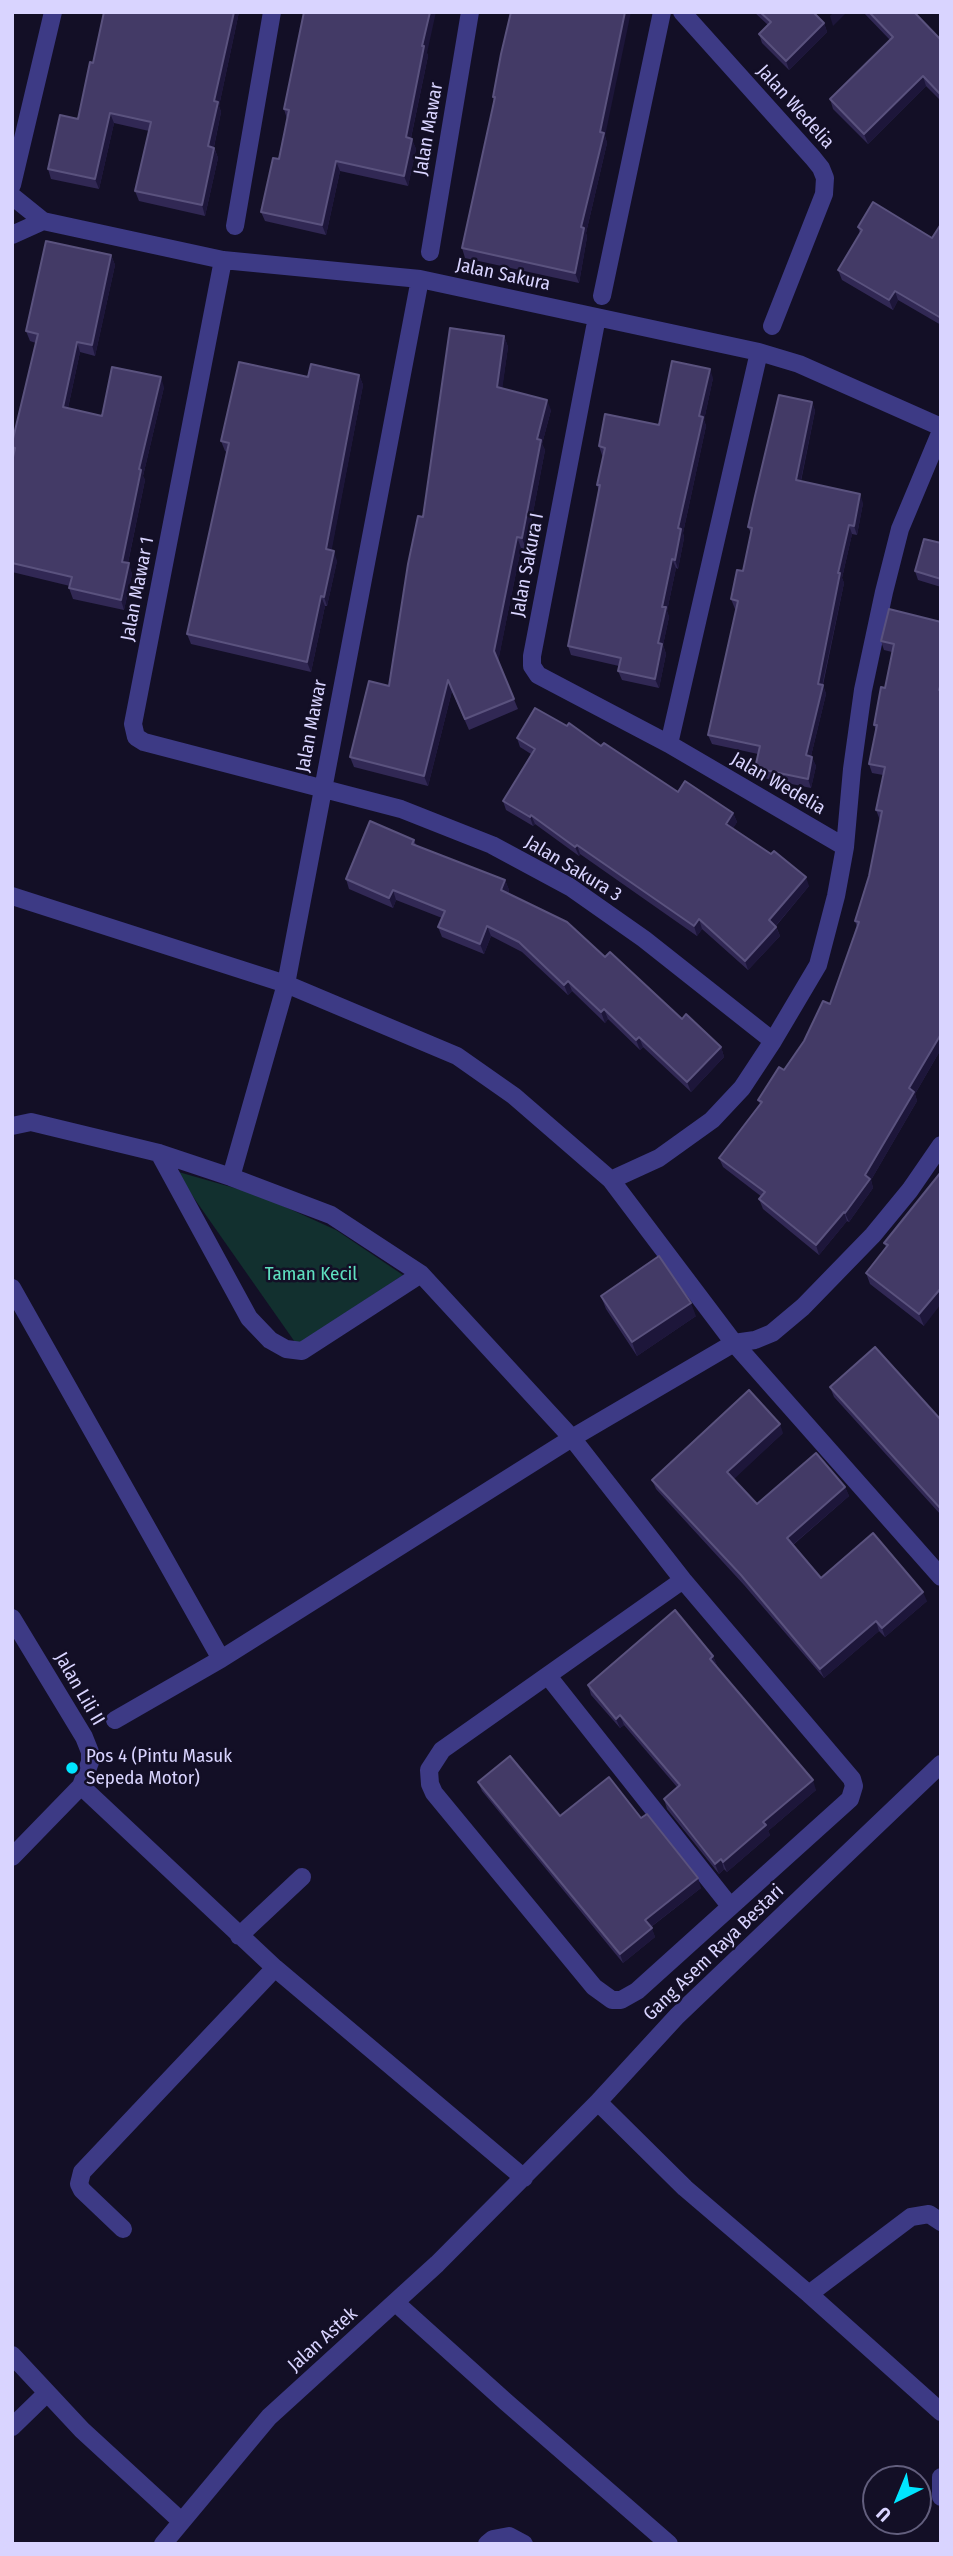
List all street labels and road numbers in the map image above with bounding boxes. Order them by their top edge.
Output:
street label: Jalan Wedelia [751,60,839,154]
street label: Jalan Mawar [410,81,448,177]
street label: Jalan Sakura [454,254,552,296]
street label: Jalan Sakura I [507,511,549,619]
street label: Jalan Mawar 1 [117,535,159,643]
street label: Jalan Mawar [292,678,332,774]
street label: Jalan Wedelia [727,748,829,820]
street label: Jalan Sakura 3 [521,831,625,907]
street label: Jalan Lili II [49,1648,109,1730]
street label: Gang Asem Raya Bestari [639,1880,789,2026]
street label: Jalan Astek [284,2303,362,2377]

